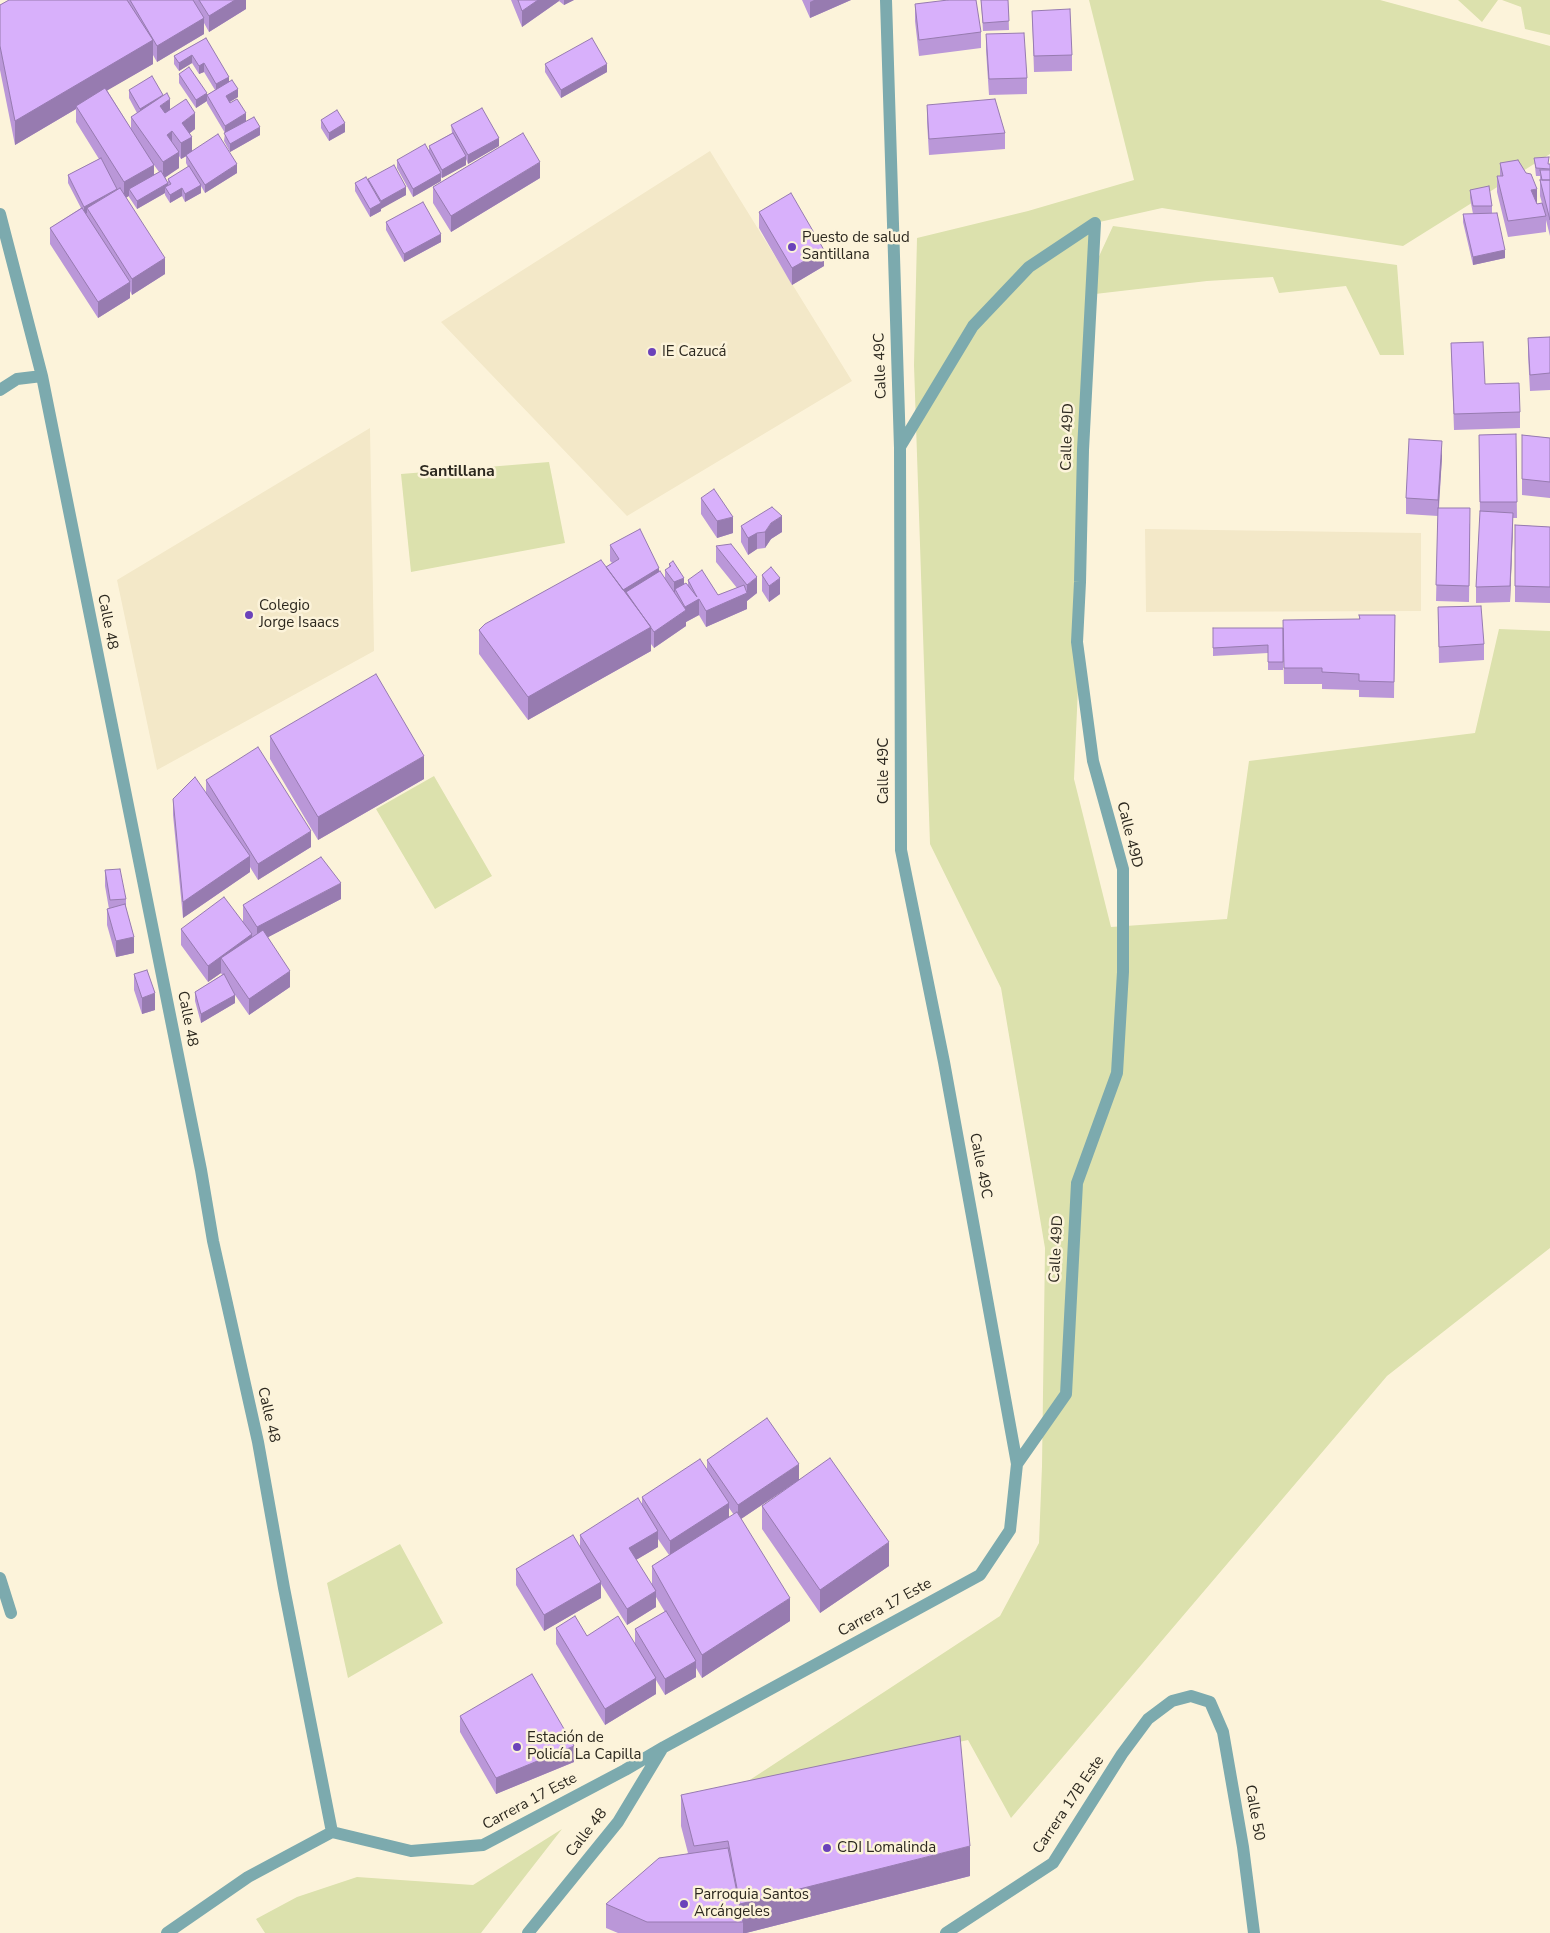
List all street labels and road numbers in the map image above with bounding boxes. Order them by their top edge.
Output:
street label: Calle 49C [871,332,891,400]
street label: Calle 49D [1058,403,1078,471]
street label: Calle 48 [93,593,121,651]
street label: Calle 49C [875,738,893,804]
street label: Calle 49D [1112,800,1146,870]
street label: Calle 48 [173,990,201,1048]
street label: Calle 49C [965,1132,995,1200]
street label: Calle 49D [1046,1215,1068,1283]
street label: Calle 48 [253,1385,283,1445]
street label: Carrera 17 Este [835,1575,935,1641]
street label: Carrera 17B Este [1030,1753,1108,1857]
street label: Carrera 17 Este [480,1770,580,1834]
street label: Calle 50 [1240,1784,1268,1842]
street label: Calle 48 [563,1805,611,1861]

